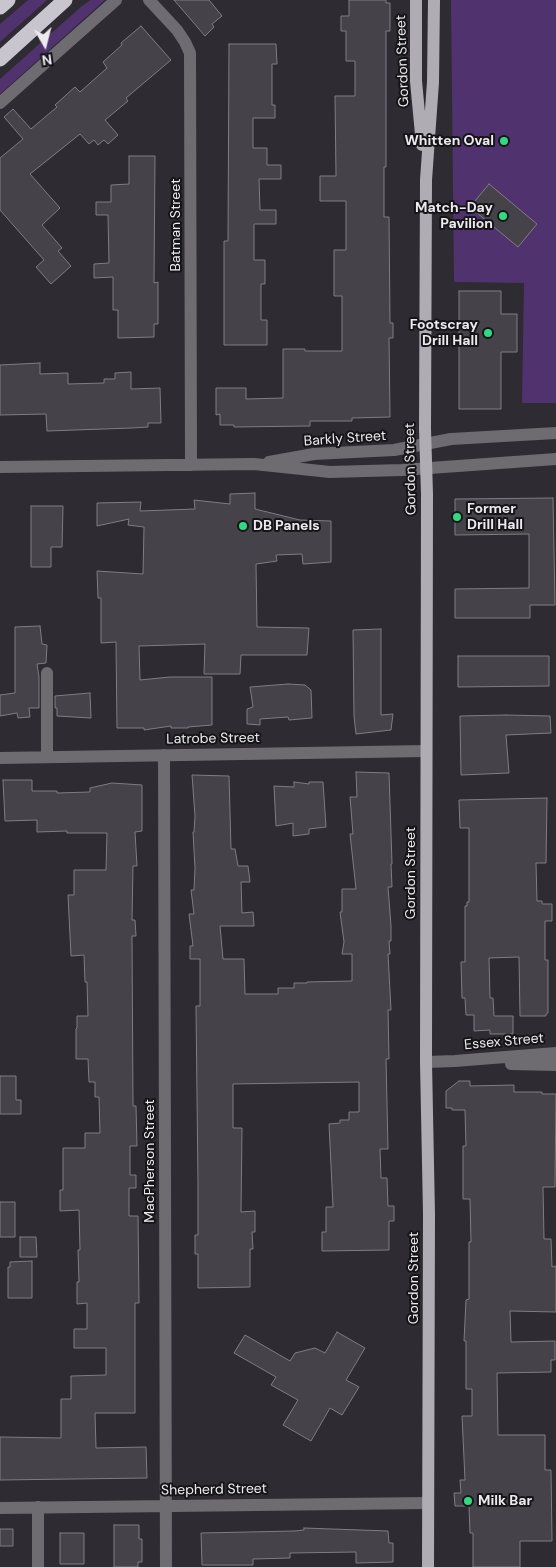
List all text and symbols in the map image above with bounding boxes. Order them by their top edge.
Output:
street label: Gordon Street [393,15,413,107]
north arrow [20,20,70,70]
text: N [41,50,53,69]
place label: Whitten Oval [405,133,494,149]
marker: Whitten Oval [498,135,510,147]
street label: Batman Street [168,179,184,271]
place label: Match-Day Pavilion [415,200,493,232]
marker: Match-Day Pavilion [497,210,509,222]
place label: Footscray Drill Hall [410,317,478,350]
marker: Footscray Drill Hall [482,327,494,339]
street label: Gordon Street [402,423,420,515]
street label: Barkly Street [303,428,387,450]
place label: Former Drill Hall [467,501,523,534]
marker: Former Drill Hall [451,511,463,523]
place label: DB Panels [253,518,320,534]
marker: DB Panels [237,520,249,532]
street label: Latrobe Street [166,730,260,748]
street label: Gordon Street [403,827,419,919]
street label: Essex Street [463,1030,545,1054]
street label: MacPherson Street [142,1099,158,1223]
street label: Gordon Street [406,1232,422,1324]
street label: Shepherd Street [161,1481,267,1499]
place label: Milk Bar [478,1493,532,1509]
marker: Milk Bar [462,1495,474,1507]

